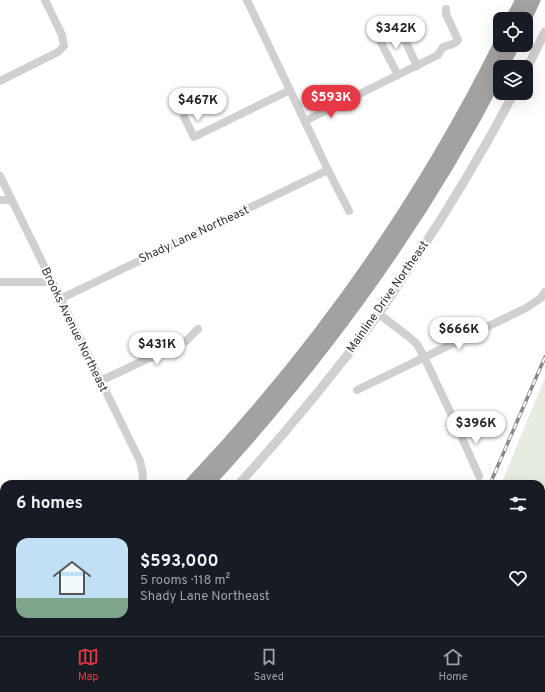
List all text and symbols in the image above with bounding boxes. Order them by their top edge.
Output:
map controls [493,12,533,100]
button: locate [493,12,533,52]
pin: $342K [368,16,424,50]
text: $342K [375,21,417,37]
button: layers [493,60,533,100]
pin: $593K [303,85,359,119]
pin: $467K [170,88,226,122]
text: $593K [311,90,351,106]
text: $467K [178,93,218,109]
street label: Shady Lane Northeast [136,202,252,268]
street label: Mainline Drive Northeast [343,238,433,356]
street label: Brooks Avenue Northeast [37,265,111,395]
pin: $666K [431,317,487,351]
text: $666K [438,322,480,338]
pin: $431K [129,332,185,366]
text: $431K [138,337,176,353]
pin: $396K [448,411,504,445]
text: $396K [456,416,496,432]
text: 6 homes [16,493,83,515]
icon: filters [507,493,529,515]
text: $593,000 [140,551,219,573]
icon: home [48,554,96,602]
icon: heart [507,567,529,589]
text: 5 rooms · 118 m² [140,573,230,589]
text: Shady Lane Northeast [140,589,270,605]
tab: Map [77,646,99,684]
tab: Saved [254,646,284,684]
tab: Home [439,646,468,684]

